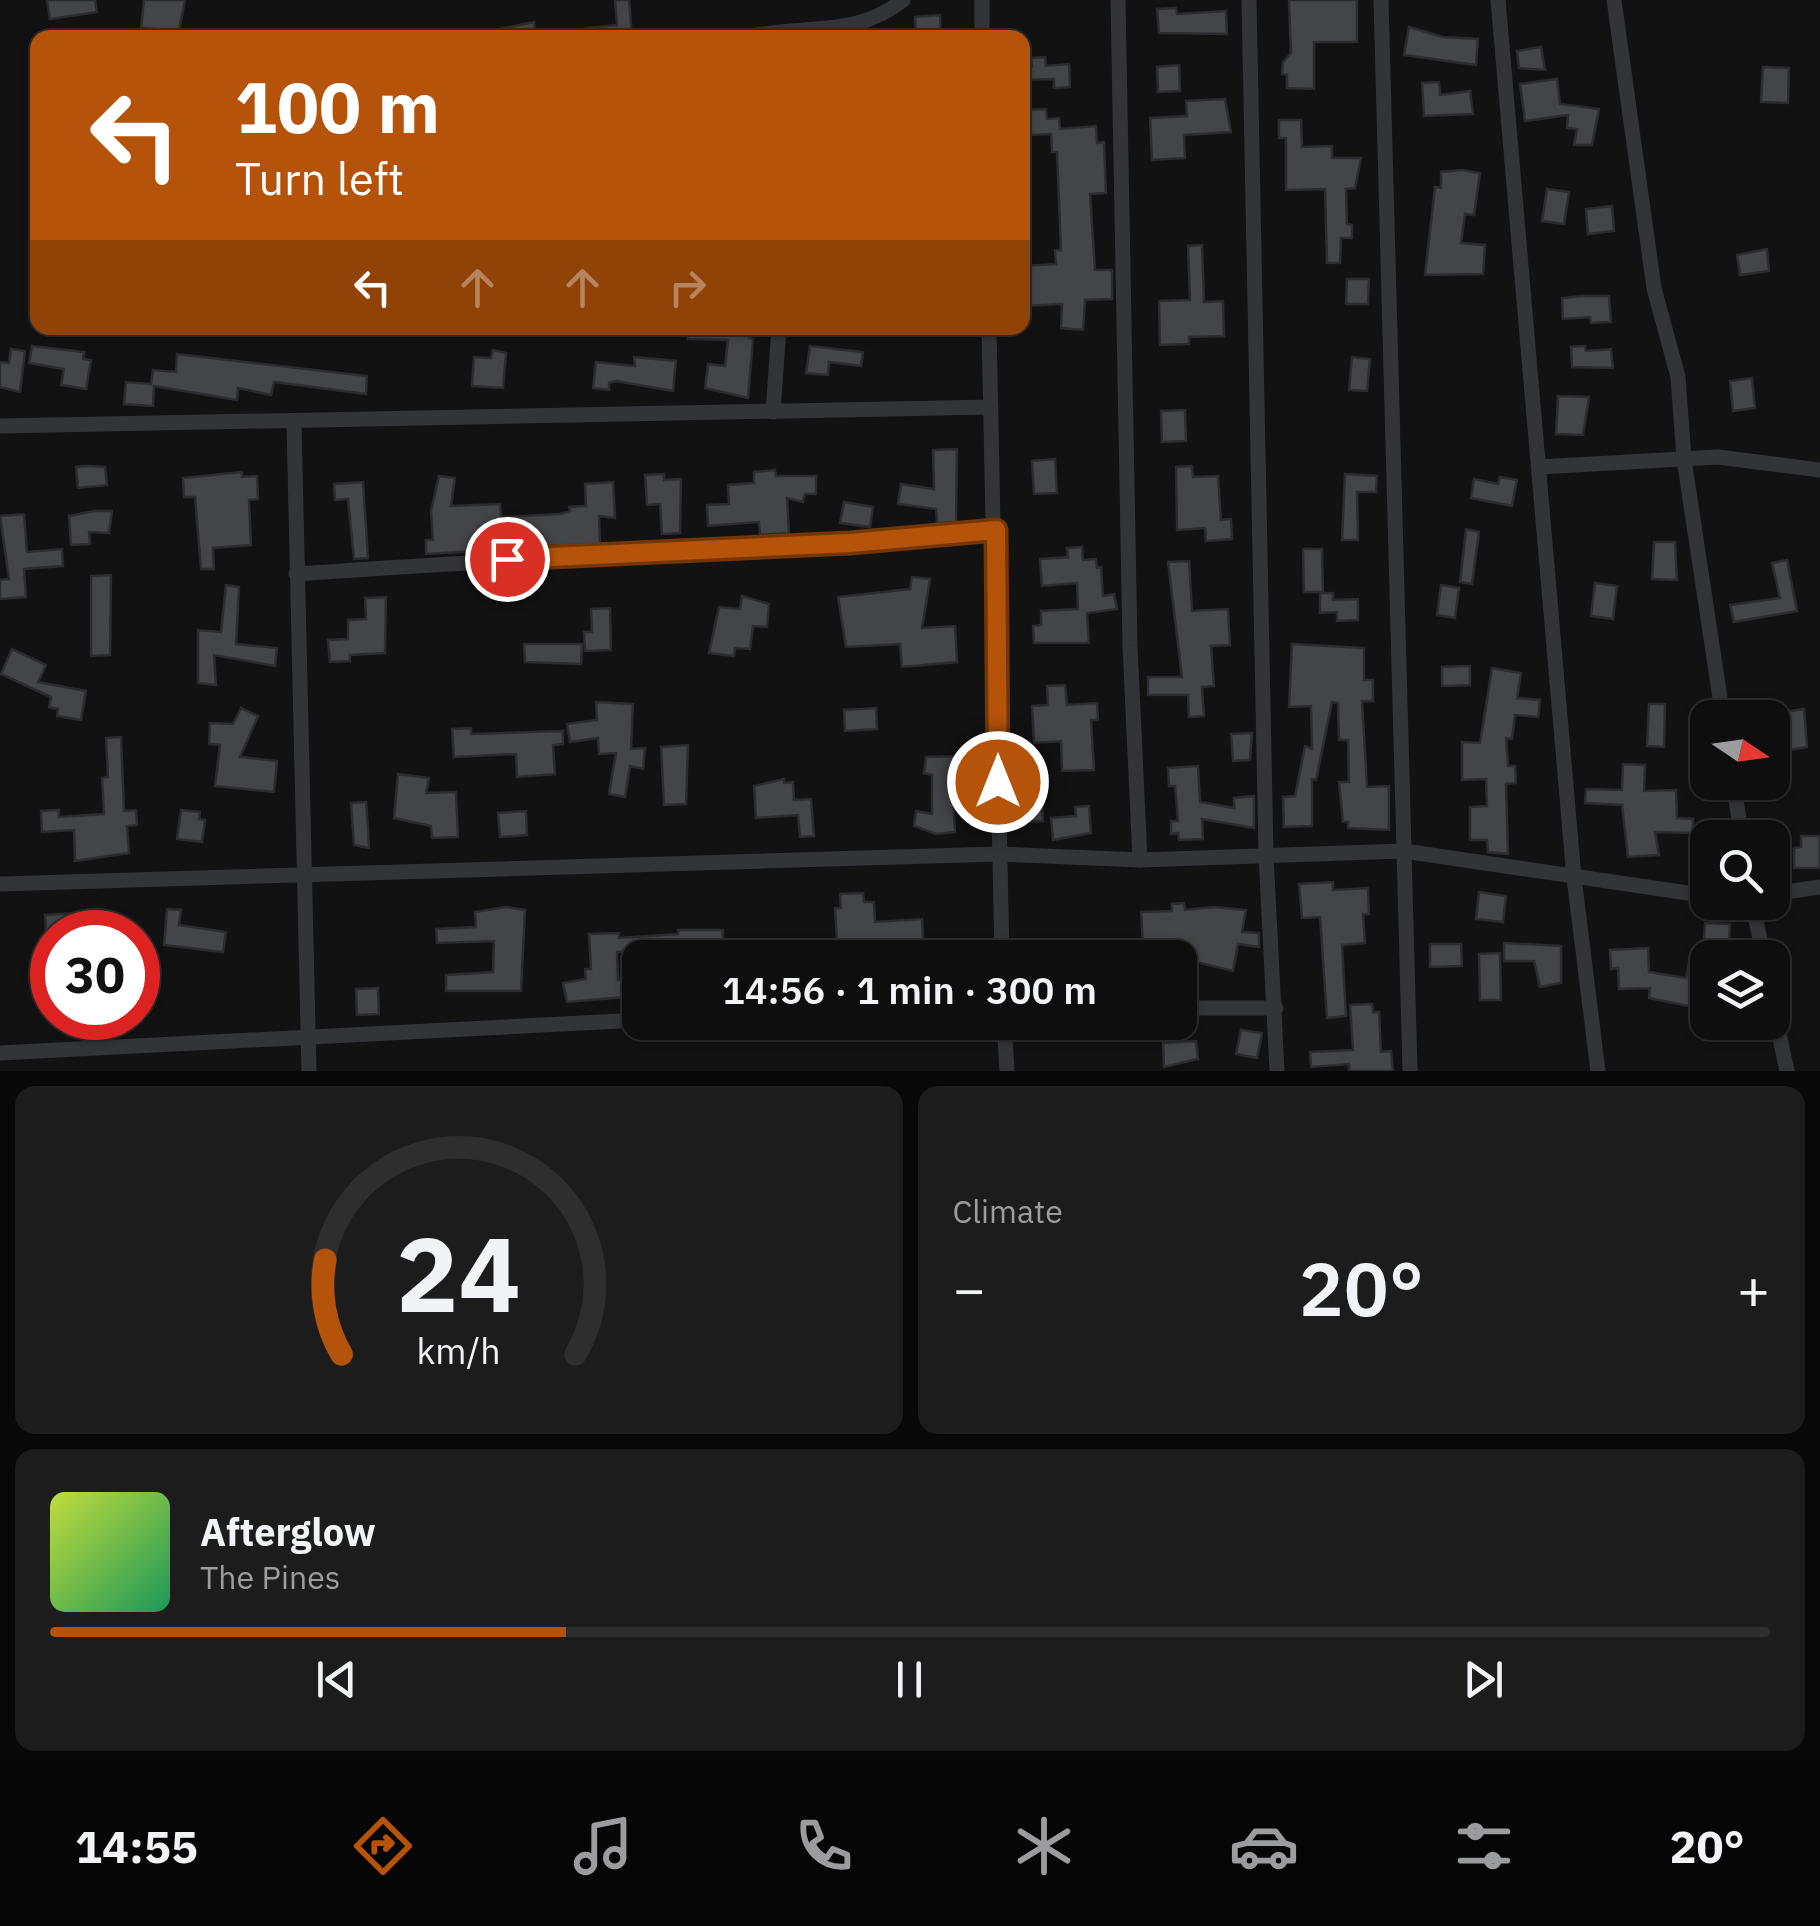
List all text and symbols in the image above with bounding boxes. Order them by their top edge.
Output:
text: 100 m [235,61,440,152]
icon: left [70,70,200,200]
text: Turn left [235,149,404,207]
icon: left [345,260,400,315]
icon: ahead [450,260,505,315]
icon: ahead [555,260,610,315]
icon: right [660,260,715,315]
pin [465,517,550,602]
icon: arrive [480,532,535,587]
north arrow [1690,700,1790,800]
map controls [1690,700,1790,1040]
position arrow [946,730,1050,834]
button: search [1690,820,1790,920]
speed limit sign: 30 [30,910,160,1040]
button: layers [1690,940,1790,1040]
text: 14:56 · 1 min · 300 m [722,965,1097,1014]
text: Climate [953,1190,1063,1232]
text: 24 [396,1205,521,1341]
text: 20° [1299,1239,1424,1337]
text: − [953,1253,986,1324]
text: + [1737,1253,1770,1324]
text: km/h [417,1327,501,1374]
text: Afterglow [200,1507,376,1556]
text: The Pines [200,1556,340,1598]
icon: previous [309,1652,364,1707]
icon: pause [882,1652,937,1707]
icon: next [1456,1652,1511,1707]
icon: directions [348,1811,418,1881]
icon: music [568,1811,638,1881]
icon: phone [789,1811,859,1881]
icon: climate [1009,1811,1079,1881]
icon: car [1229,1811,1299,1881]
icon: filters [1449,1811,1519,1881]
text: 14:55 [75,1817,198,1875]
text: 20° [1670,1817,1745,1875]

